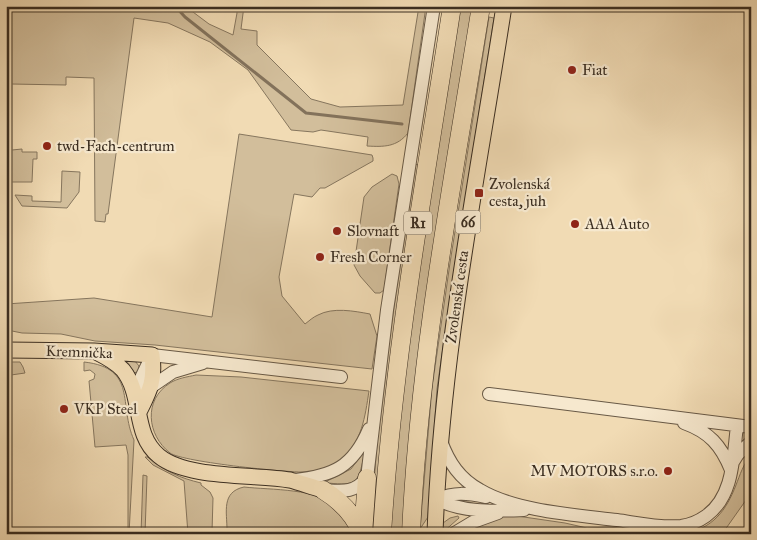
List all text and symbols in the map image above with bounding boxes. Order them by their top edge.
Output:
place label: Fiat [582,61,608,79]
marker: Fiat [566,64,578,76]
place label: twd-Fach-centrum [57,137,175,155]
marker: twd-Fach-centrum [41,140,53,152]
place label: Zvolenská cesta, juh [489,175,550,210]
marker: Zvolenská cesta, juh [473,187,485,199]
road number: 66 [456,210,480,233]
road number: R1 [404,212,432,234]
place label: AAA Auto [584,215,650,233]
marker: AAA Auto [569,218,581,230]
place label: Slovnaft [347,222,400,240]
marker: Slovnaft [331,225,343,237]
place label: Fresh Corner [330,248,412,266]
street label: Zvolenská cesta [442,249,473,345]
marker: Fresh Corner [314,251,326,263]
street label: Kremnička [45,342,113,362]
place label: VKP Steel [73,400,138,418]
marker: VKP Steel [58,403,70,415]
place label: MV MOTORS s.r.o. [530,462,658,480]
marker: MV MOTORS s.r.o. [662,465,674,477]

